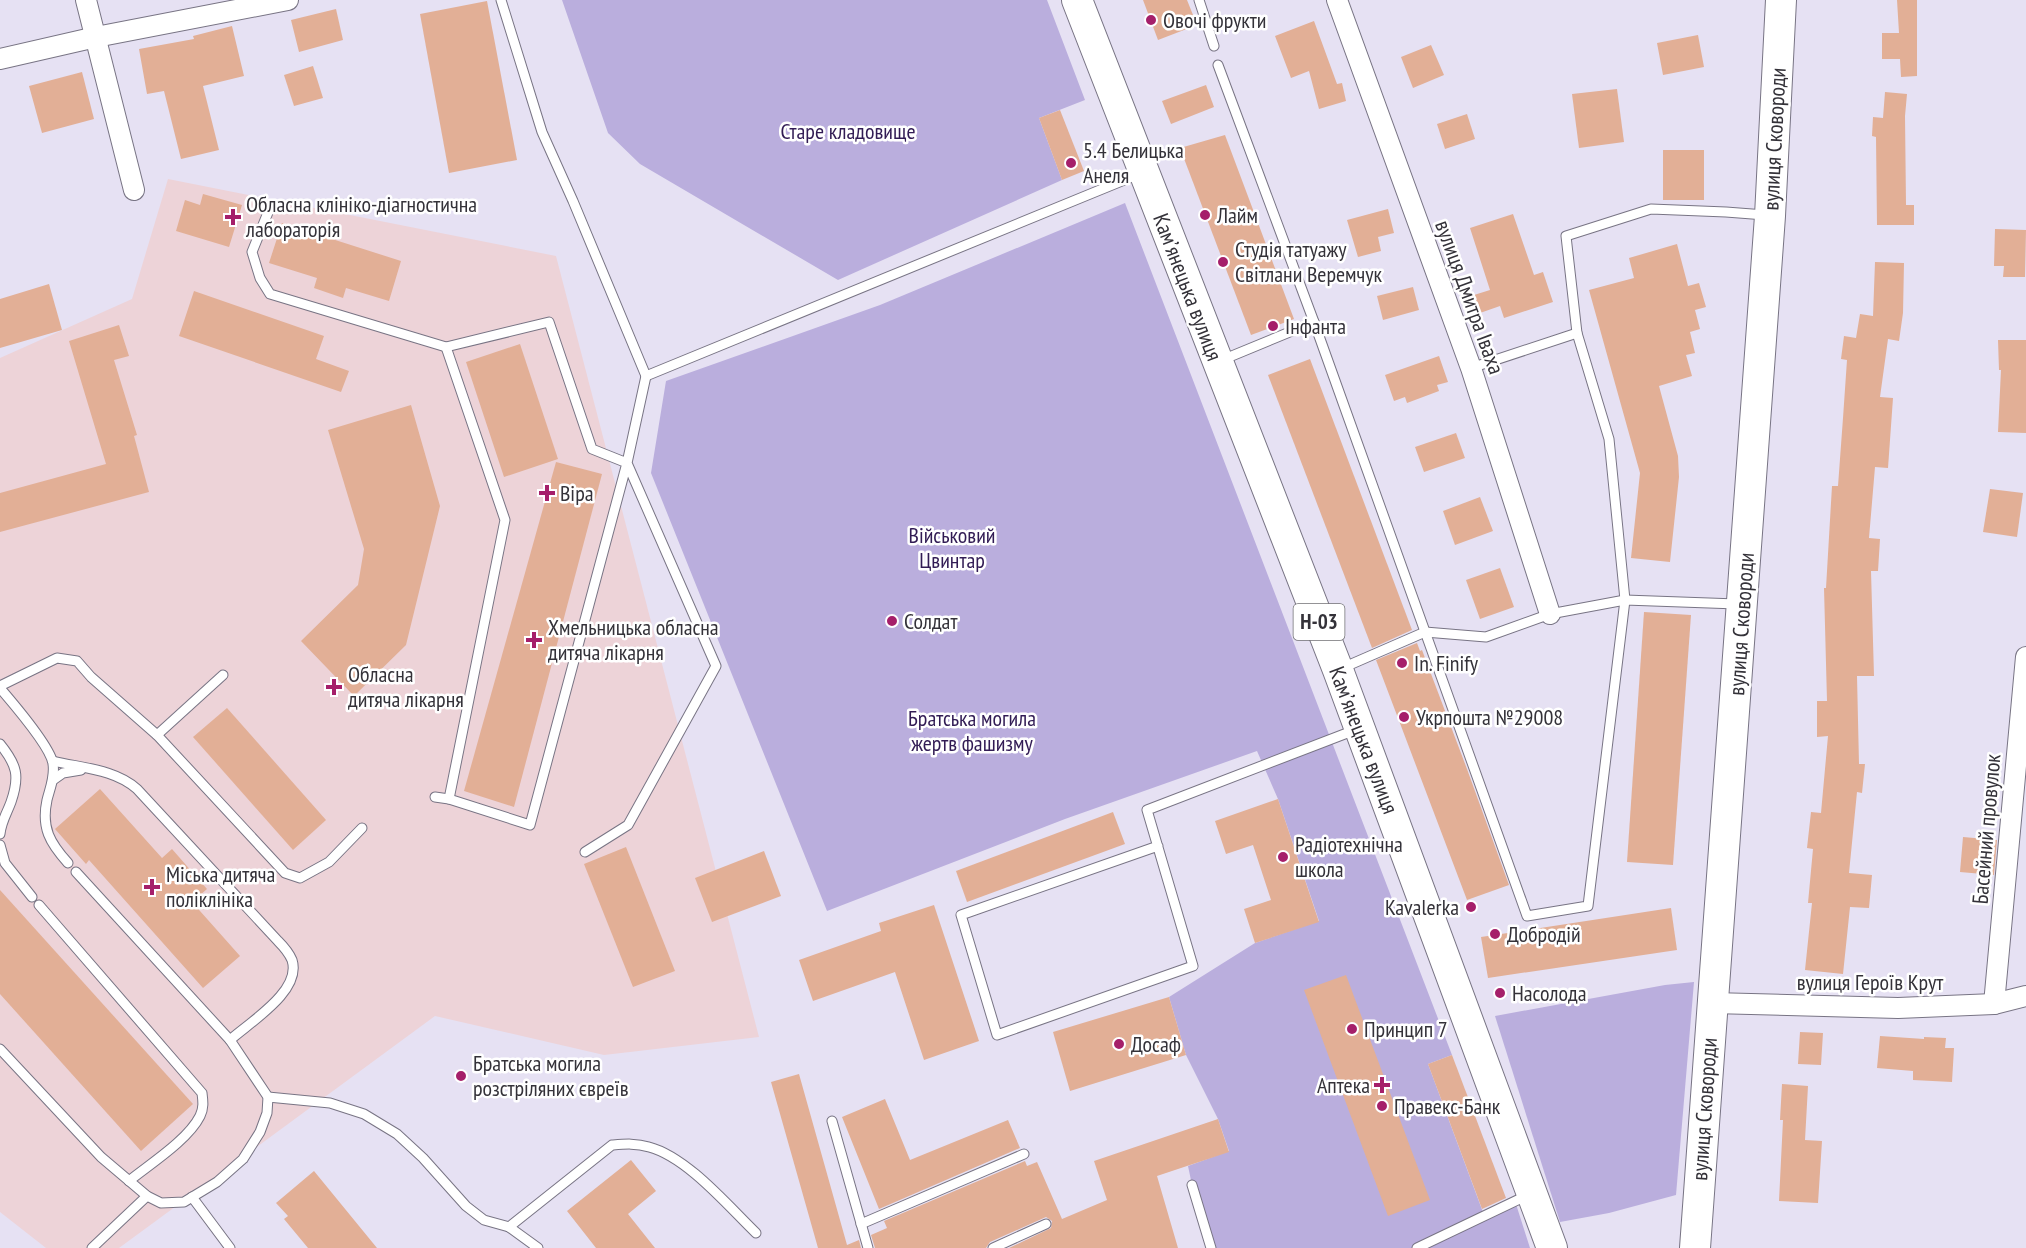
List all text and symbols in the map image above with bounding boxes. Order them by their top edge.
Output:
place label: Овочі фрукти [1163,6,1267,34]
marker: Овочі фрукти [1144,13,1158,27]
street label: вулиця Сковороди [1756,67,1792,211]
park label: Старе кладовище [781,117,915,145]
place label: 5.4 Белицька Анеля [1083,136,1184,189]
marker: 5.4 Белицька Анеля [1064,156,1078,170]
place label: Обласна клініко-діагностична лабораторія [245,190,477,243]
place label: Лайм [1216,201,1258,229]
marker: Обласна клініко-діагностична лабораторія [224,208,242,226]
marker: Лайм [1198,208,1212,222]
street label: Камʼянецька вулиця [1147,209,1229,365]
street label: вулиця Дмитра Іваха [1429,216,1511,378]
place label: Студія татуажу Світлани Веремчук [1235,235,1383,288]
marker: Студія татуажу Світлани Веремчук [1216,255,1230,269]
place label: Інфанта [1285,312,1346,340]
marker: Інфанта [1266,319,1280,333]
place label: Віра [560,479,594,507]
marker: Віра [538,484,556,502]
park label: Військовий Цвинтар [909,521,995,574]
street label: вулиця Сковороди [1722,552,1760,696]
road number: Н-03 [1294,604,1344,640]
place label: Солдат [904,607,958,635]
place label: Хмельницька обласна дитяча лікарня [548,613,719,666]
marker: Солдат [885,614,899,628]
marker: Хмельницька обласна дитяча лікарня [525,631,543,649]
place label: In. Finify [1414,649,1479,677]
marker: In. Finify [1395,656,1409,670]
place label: Обласна дитяча лікарня [348,660,464,713]
street label: Камʼянецька вулиця [1323,662,1405,818]
marker: Обласна дитяча лікарня [325,678,343,696]
place label: Укрпошта №29008 [1416,703,1563,731]
park label: Братська могила жертв фашизму [908,704,1036,757]
marker: Укрпошта №29008 [1397,710,1411,724]
street label: Басейний провулок [1965,752,2007,905]
place label: Радіотехнічна школа [1295,830,1403,883]
marker: Радіотехнічна школа [1276,850,1290,864]
place label: Міська дитяча поліклініка [166,860,275,913]
marker: Міська дитяча поліклініка [143,878,161,896]
place label: Kavalerka [1385,893,1459,921]
marker: Kavalerka [1464,900,1478,914]
place label: Добродій [1507,920,1581,948]
marker: Добродій [1488,927,1502,941]
street label: вулиця Героїв Крут [1797,968,1944,996]
place label: Насолода [1512,979,1586,1007]
marker: Насолода [1493,986,1507,1000]
place label: Принцип 7 [1364,1015,1448,1043]
marker: Принцип 7 [1345,1022,1359,1036]
place label: Досаф [1131,1030,1181,1058]
marker: Досаф [1112,1037,1126,1051]
street label: вулиця Сковороди [1685,1037,1723,1181]
place label: Братська могила розстріляних євреїв [473,1049,629,1102]
marker: Братська могила розстріляних євреїв [454,1069,468,1083]
place label: Аптека [1317,1071,1370,1099]
marker: Аптека [1375,1078,1389,1092]
place label: Правекс-Банк [1394,1092,1501,1120]
marker: Правекс-Банк [1375,1099,1389,1113]

